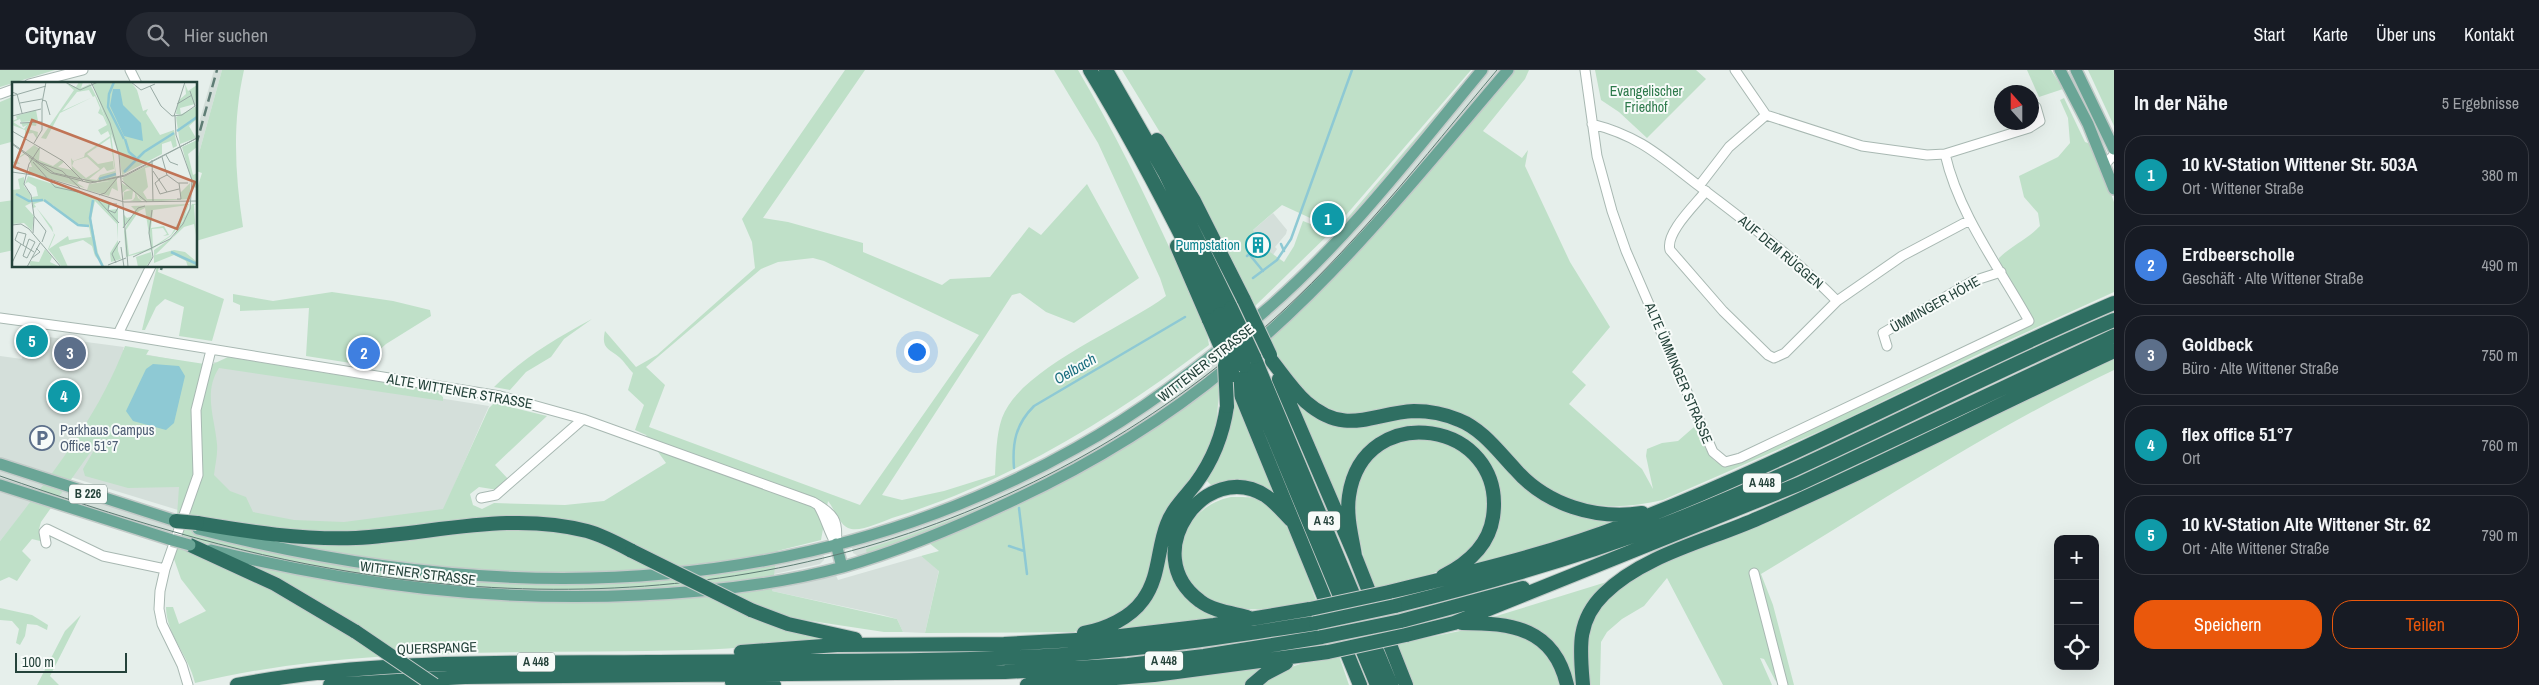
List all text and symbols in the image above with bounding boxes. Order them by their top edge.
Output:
search box [126,12,476,57]
text: Citynav [25,19,96,51]
icon: search [144,21,172,49]
text: Hier suchen [184,22,268,48]
text: Start [2254,22,2285,47]
text: Karte [2313,22,2348,47]
text: Über uns [2376,22,2436,47]
text: Kontakt [2464,22,2514,47]
inset map [12,82,198,268]
park label: Evangelischer Friedhof [1610,82,1683,116]
north arrow [1994,85,2039,130]
text: In der Nähe [2134,88,2228,117]
text: 5 Ergebnisse [2442,92,2519,114]
text: 10 kV-Station Wittener Str. 503A [2182,151,2417,177]
text: 1 [2147,164,2155,186]
text: 380 m [2482,164,2518,186]
text: Ort · Wittener Straße [2182,177,2304,199]
pin: 1 [1312,200,1344,238]
street label: AUF DEM RÜGGEN [1734,211,1827,293]
building icon: Pumpstation [1245,232,1271,258]
place label: Pumpstation [1176,236,1240,254]
text: Erdbeerscholle [2182,241,2295,267]
text: 2 [2147,254,2155,276]
text: 490 m [2482,254,2518,276]
text: Geschäft · Alte Wittener Straße [2182,267,2364,289]
street label: ÜMMINGER HÖHE [1887,272,1983,336]
street label: ALTE ÜMMINGER STRASSE [1641,299,1717,446]
street label: WITTENER STRASSE [1154,320,1258,406]
pin: 5 [16,322,48,360]
text: Goldbeck [2182,331,2253,357]
pin: 3 [54,334,86,372]
pin: 2 [348,334,380,372]
your location [904,339,930,365]
text: 3 [2147,344,2155,366]
text: 750 m [2482,344,2518,366]
water label: Oelbach [1050,348,1100,389]
text: Büro · Alte Wittener Straße [2182,357,2339,379]
street label: ALTE WITTENER STRASSE [385,369,534,413]
pin: 4 [48,377,80,415]
place label: Parkhaus Campus Office 51°7 [60,421,155,455]
text: flex office 51°7 [2182,421,2293,447]
parking icon: Parkhaus Campus Office 51°7 [29,425,55,451]
text: 4 [2147,434,2155,456]
text: 760 m [2482,434,2518,456]
text: Ort [2182,447,2200,469]
road number: A 448 [1743,473,1781,492]
road number: B 226 [69,484,107,504]
text: 10 kV-Station Alte Wittener Str. 62 [2182,511,2431,537]
road number: A 43 [1308,512,1340,531]
text: 5 [2147,524,2155,546]
text: 790 m [2482,524,2518,546]
map controls [2054,535,2099,670]
button: + [2054,535,2099,580]
text: Ort · Alte Wittener Straße [2182,537,2329,559]
street label: WITTENER STRASSE [359,557,477,589]
button: − [2054,580,2099,625]
button: Speichern [2134,600,2322,649]
button: Teilen [2332,600,2519,649]
button: locate [2054,625,2099,670]
street label: QUERSPANGE [397,638,477,658]
scale bar [15,650,128,673]
road number: A 448 [517,652,555,672]
road number: A 448 [1145,652,1183,670]
text: 100 m [22,653,54,671]

